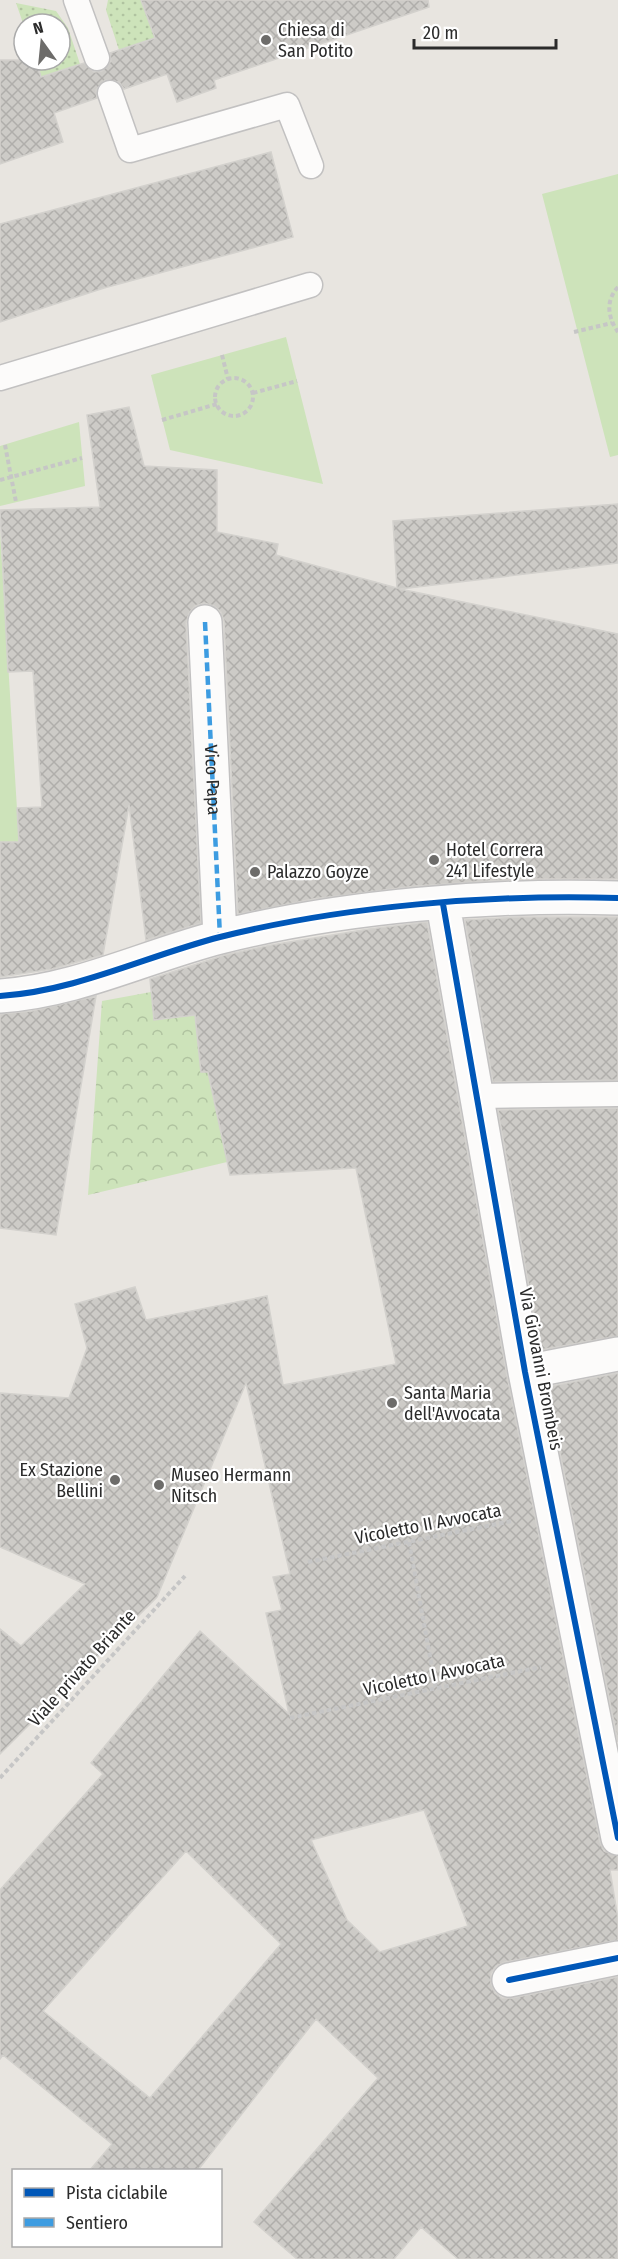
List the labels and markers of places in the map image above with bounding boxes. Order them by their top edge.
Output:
place label: Chiesa di San Potito [278,19,353,62]
marker: Chiesa di San Potito [259,33,273,47]
place label: Hotel Correra 241 Lifestyle [446,839,544,882]
marker: Hotel Correra 241 Lifestyle [427,853,441,867]
place label: Palazzo Goyze [267,861,369,883]
marker: Palazzo Goyze [248,865,262,879]
place label: Santa Maria dell'Avvocata [404,1382,501,1425]
marker: Santa Maria dell'Avvocata [385,1396,399,1410]
place label: Ex Stazione Bellini [19,1459,103,1502]
place label: Museo Hermann Nitsch [171,1464,291,1507]
marker: Ex Stazione Bellini [108,1473,122,1487]
marker: Museo Hermann Nitsch [152,1478,166,1492]

